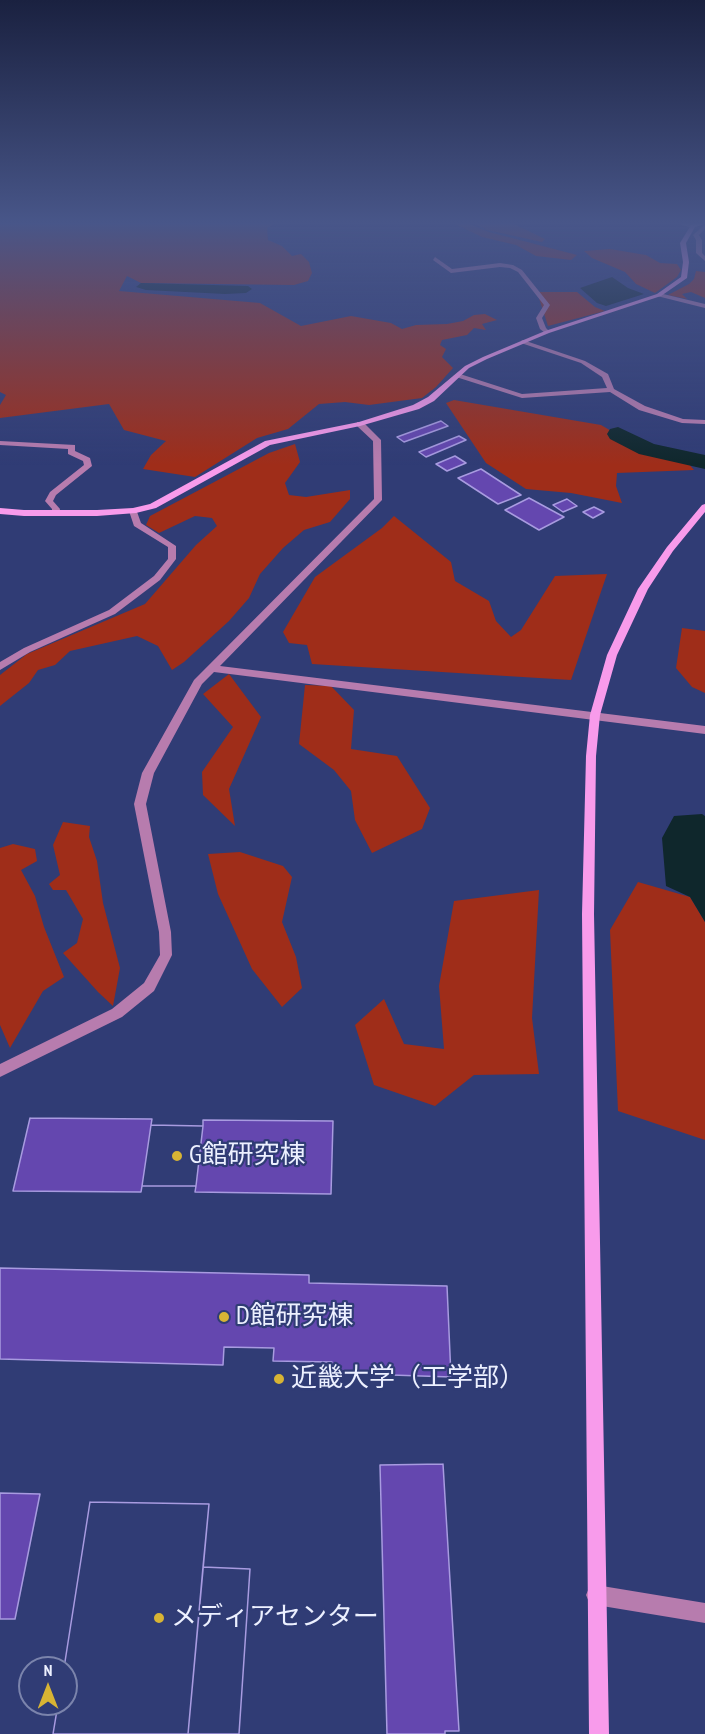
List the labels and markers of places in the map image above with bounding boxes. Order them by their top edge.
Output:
place label: G館研究棟 [189,1140,306,1172]
marker: G館研究棟 [170,1149,184,1163]
place label: D館研究棟 [236,1301,354,1333]
marker: D館研究棟 [217,1310,231,1324]
place label: 近畿大学（工学部） [291,1363,525,1395]
marker: 近畿大学（工学部） [272,1372,286,1386]
place label: メディアセンター [171,1602,379,1634]
marker: メディアセンター [152,1611,166,1625]

